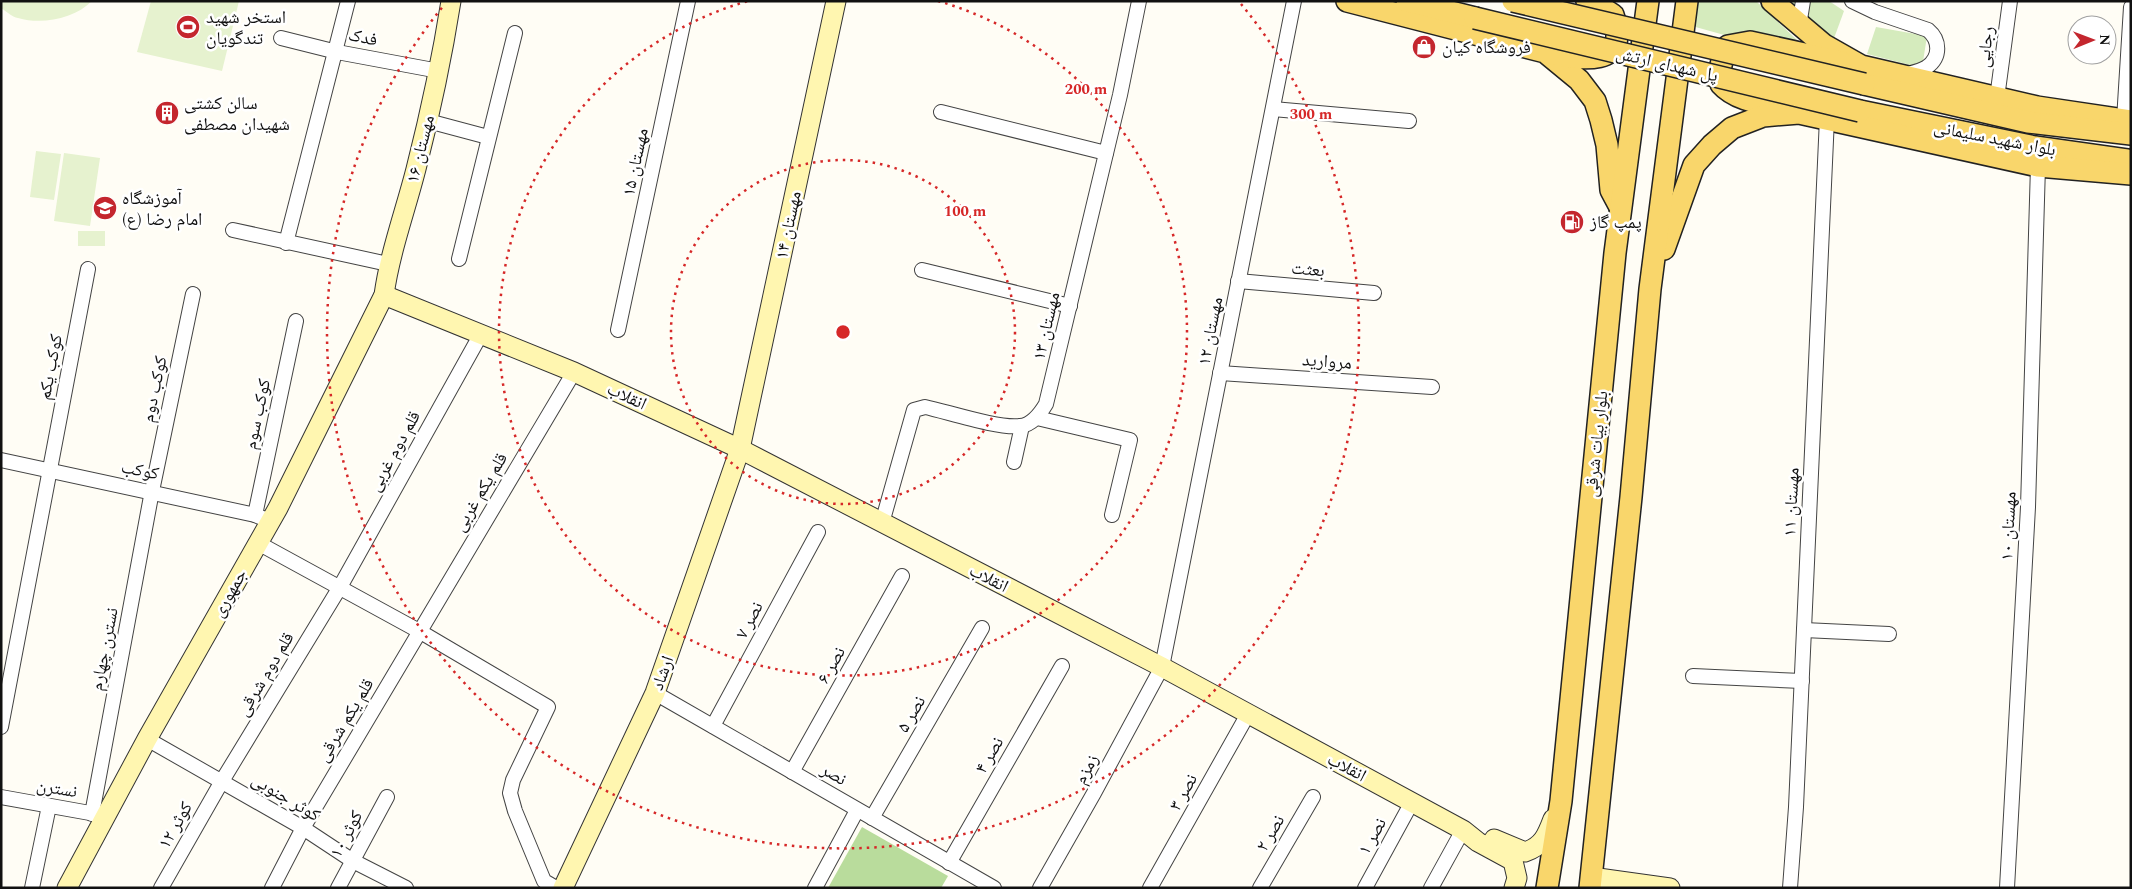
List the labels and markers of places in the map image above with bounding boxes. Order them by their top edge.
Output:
place label: استخر شهید تندگویان [206,4,286,52]
sports icon: استخر شهید تندگویان [175,14,201,40]
shop icon: فروشگاه کیان [1411,34,1437,60]
place label: فروشگاه کیان [1442,34,1531,61]
place label: سالن کشتی شهیدان مصطفی [184,90,290,138]
building icon: سالن کشتی شهیدان مصطفی [154,100,180,126]
place label: آموزشگاه امام رضا (ع) [122,185,202,233]
school or university icon: آموزشگاه امام رضا (ع) [92,195,118,221]
fuel station icon: پمپ گاز [1559,209,1585,235]
place label: پمپ گاز [1589,209,1642,236]
centre of rings [834,323,852,341]

